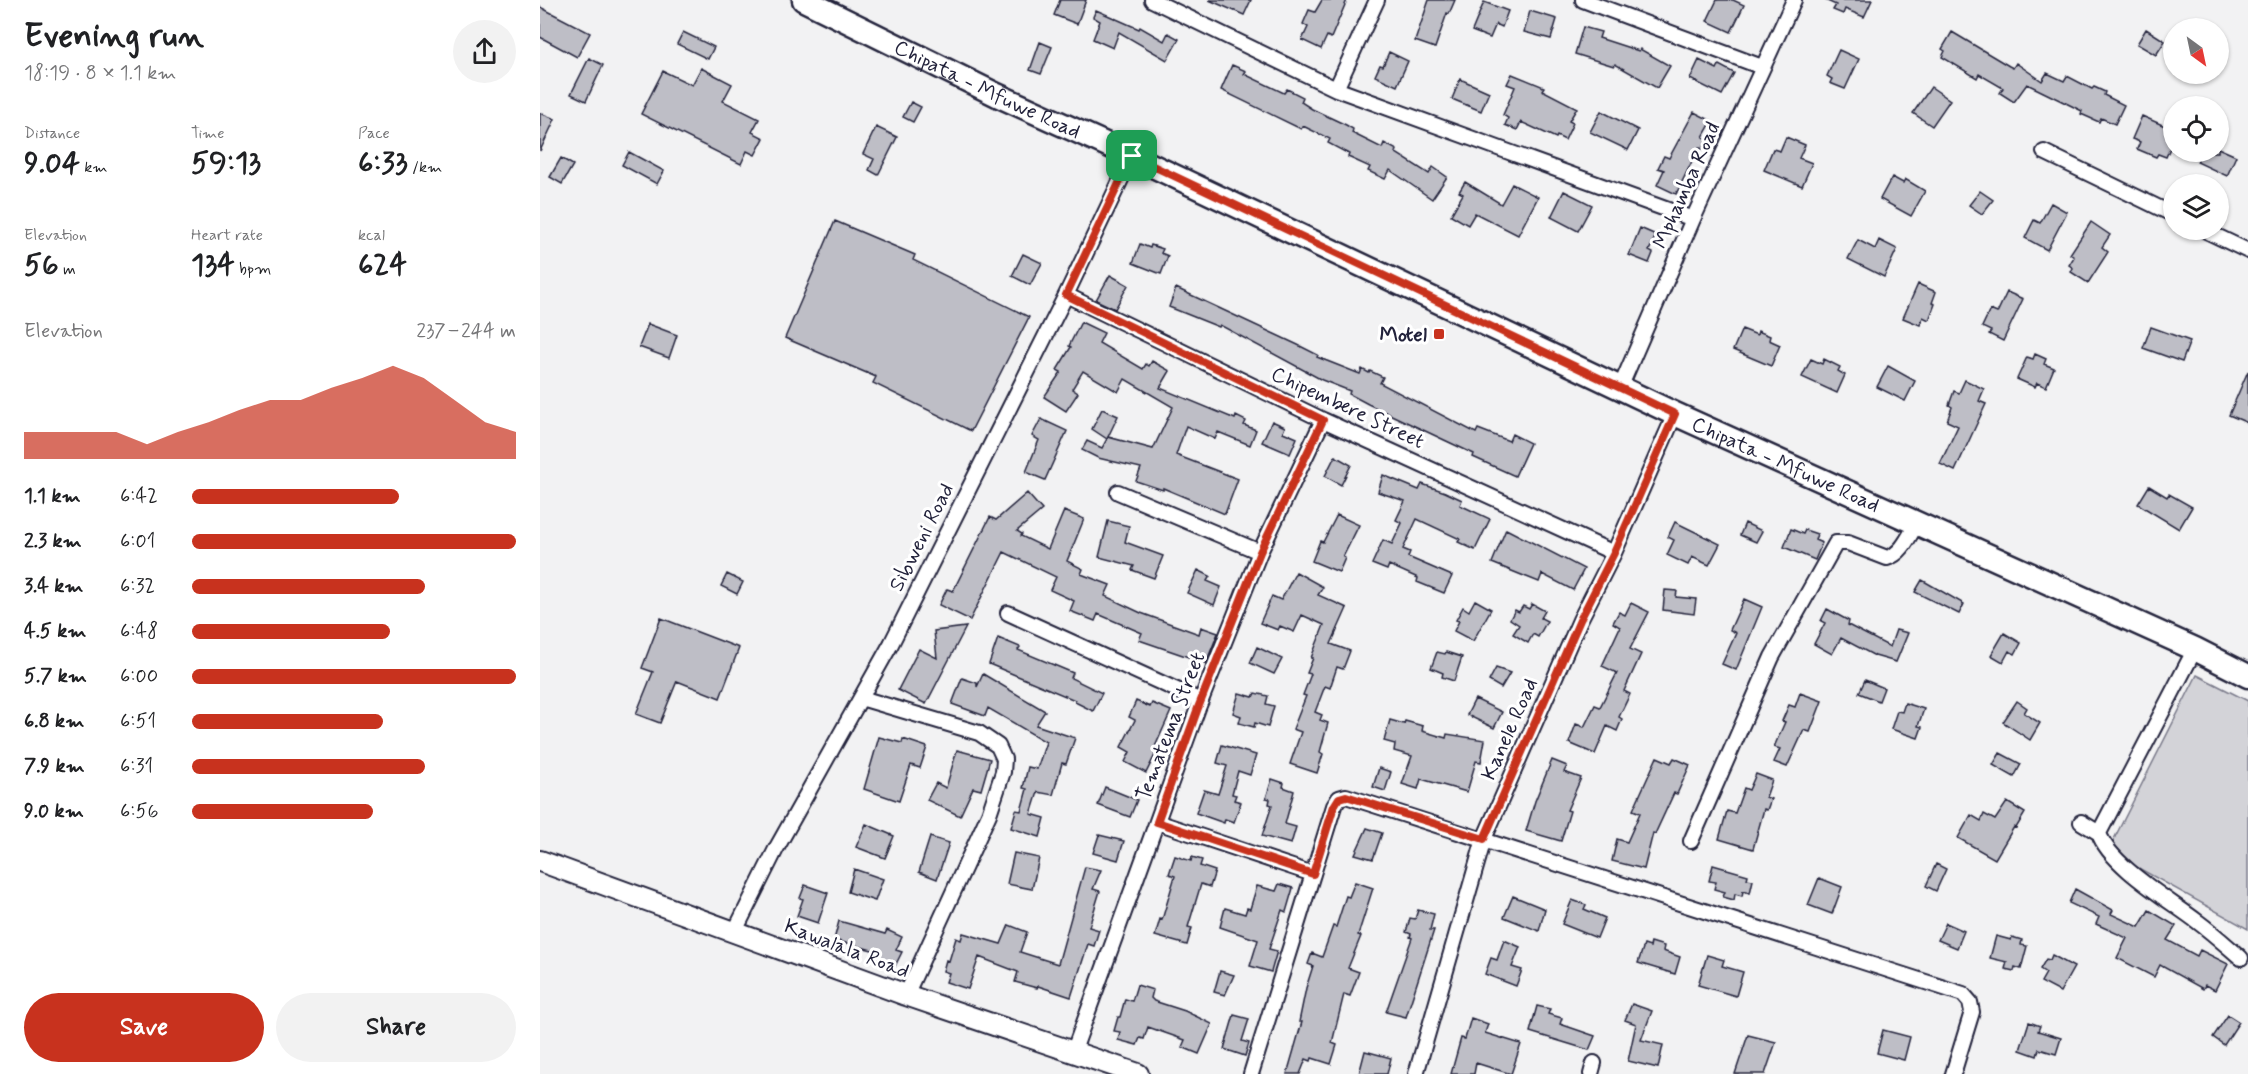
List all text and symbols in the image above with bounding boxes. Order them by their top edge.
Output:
text: Evening run [24,15,204,59]
north arrow [2163,18,2229,84]
map controls [2163,18,2229,240]
button: share [453,20,516,83]
street label: Chipata - Mfuwe Road [889,33,1085,146]
text: 18:19 · 8 × 1.1 km [24,60,176,87]
button: locate [2163,96,2229,162]
street label: Mphamba Road [1646,118,1727,253]
text: Distance [24,123,80,144]
text: Time [191,123,225,144]
text: Pace [358,123,390,144]
pin [1106,130,1157,181]
icon: arrive [1115,139,1148,172]
text: 9.04 [24,144,80,183]
text: 59:13 [191,144,261,183]
text: 6:33 [358,144,408,183]
text: km [80,157,108,178]
text: /km [408,157,442,178]
button: layers [2163,174,2229,240]
text: Elevation [24,225,87,246]
text: Heart rate [191,225,263,246]
text: kcal [358,225,385,246]
text: 56 [24,246,59,285]
text: 134 [191,246,235,285]
text: 624 [358,246,407,285]
text: m [59,259,76,280]
text: bpm [235,259,271,280]
text: Elevation [24,318,103,345]
text: 237–244 m [416,318,516,345]
place label: Motel [1380,321,1427,349]
marker: Motel [1432,327,1446,341]
street label: Chipembere Street [1266,360,1429,456]
street label: Chipata - Mfuwe Road [1687,410,1884,520]
street label: Sibweni Road [883,479,961,596]
text: 1.1 km [24,483,81,510]
text: 6:42 [120,483,158,510]
text: 2.3 km [24,528,82,555]
text: 6:01 [120,528,155,555]
text: 3.4 km [24,573,83,600]
text: 6:32 [120,573,155,600]
text: 4.5 km [24,618,86,645]
text: 6:48 [120,618,158,645]
street label: Tematema Street [1130,648,1212,805]
text: 5.7 km [24,663,87,690]
text: 6:00 [120,663,158,690]
street label: Kanele Road [1475,674,1545,785]
text: 6.8 km [24,708,84,735]
text: 6:51 [120,708,156,735]
text: 7.9 km [24,753,85,780]
text: 6:31 [120,753,153,780]
text: 9.0 km [24,798,84,825]
text: 6:56 [120,798,159,825]
street label: Kawalala Road [780,912,913,986]
button: Save [24,993,264,1062]
button: Share [276,993,516,1062]

